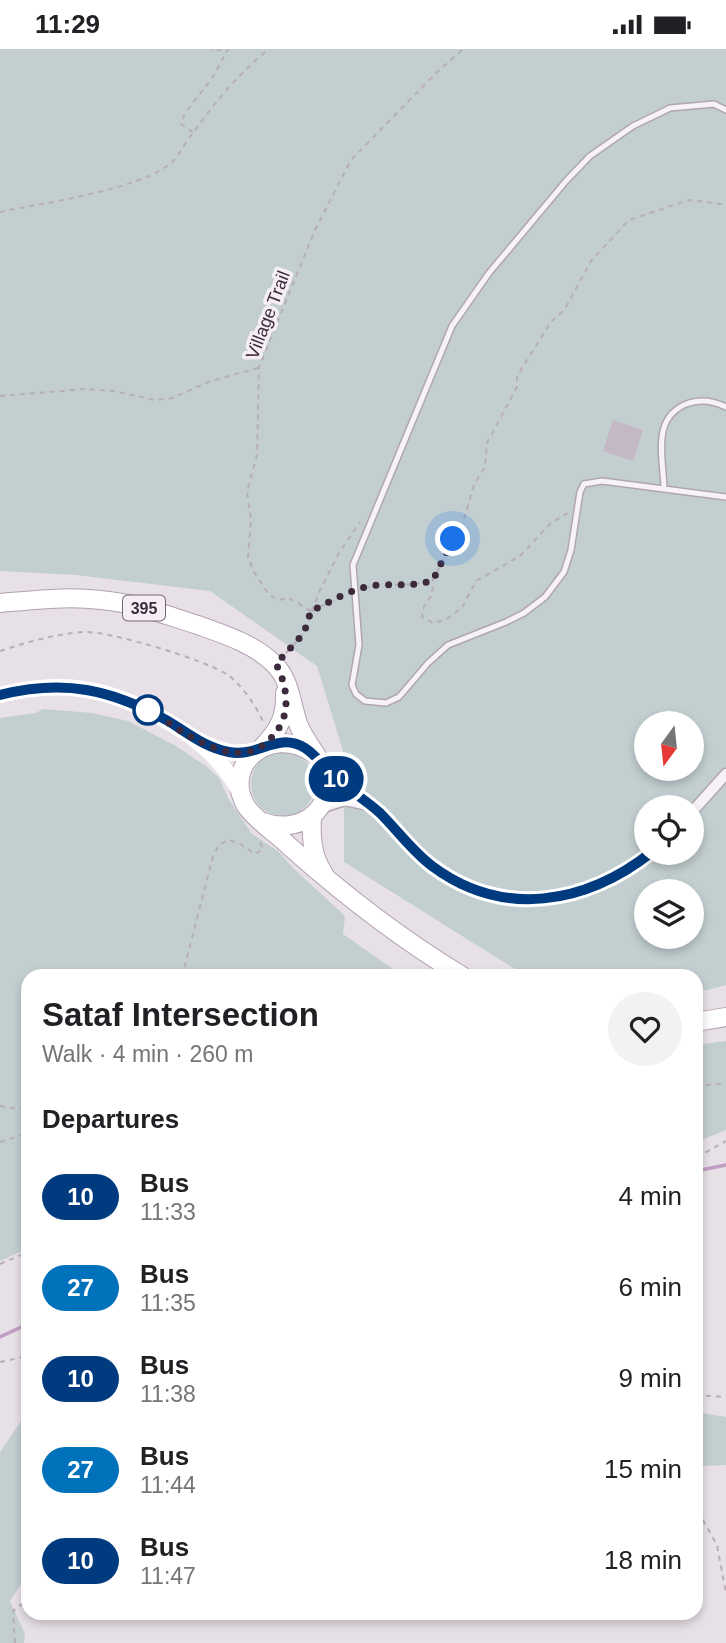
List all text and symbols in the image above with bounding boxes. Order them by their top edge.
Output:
text: 11:29 [35,9,100,39]
street label: Village Trail [242,268,294,362]
your location [435,521,470,556]
road number: 395 [123,595,165,621]
unlabelled marker [133,695,163,725]
north arrow [634,711,704,781]
map controls [634,711,704,949]
line badge: 10 [304,756,368,802]
text: 10 [323,765,349,792]
button: locate [634,795,704,865]
button: layers [634,879,704,949]
button: heart [608,992,682,1066]
text: Sataf Intersection [42,996,319,1033]
text: Walk · 4 min · 260 m [42,1041,253,1067]
text: Departures [42,1104,179,1134]
text: Bus [140,1168,189,1198]
text: 4 min [618,1181,682,1211]
text: 10 [67,1183,94,1210]
text: 11:33 [140,1199,196,1225]
text: Bus [140,1259,189,1289]
text: 6 min [618,1272,682,1302]
text: 27 [67,1274,94,1301]
text: 11:35 [140,1290,196,1316]
text: Bus [140,1350,189,1380]
text: 9 min [618,1363,682,1393]
text: 10 [67,1365,94,1392]
text: 11:38 [140,1381,196,1407]
text: Bus [140,1441,189,1471]
text: 15 min [604,1454,682,1484]
text: 27 [67,1456,94,1483]
text: 11:44 [140,1472,196,1498]
text: Bus [140,1532,189,1562]
text: 18 min [604,1545,682,1575]
text: 10 [67,1547,94,1574]
text: 11:47 [140,1563,196,1589]

